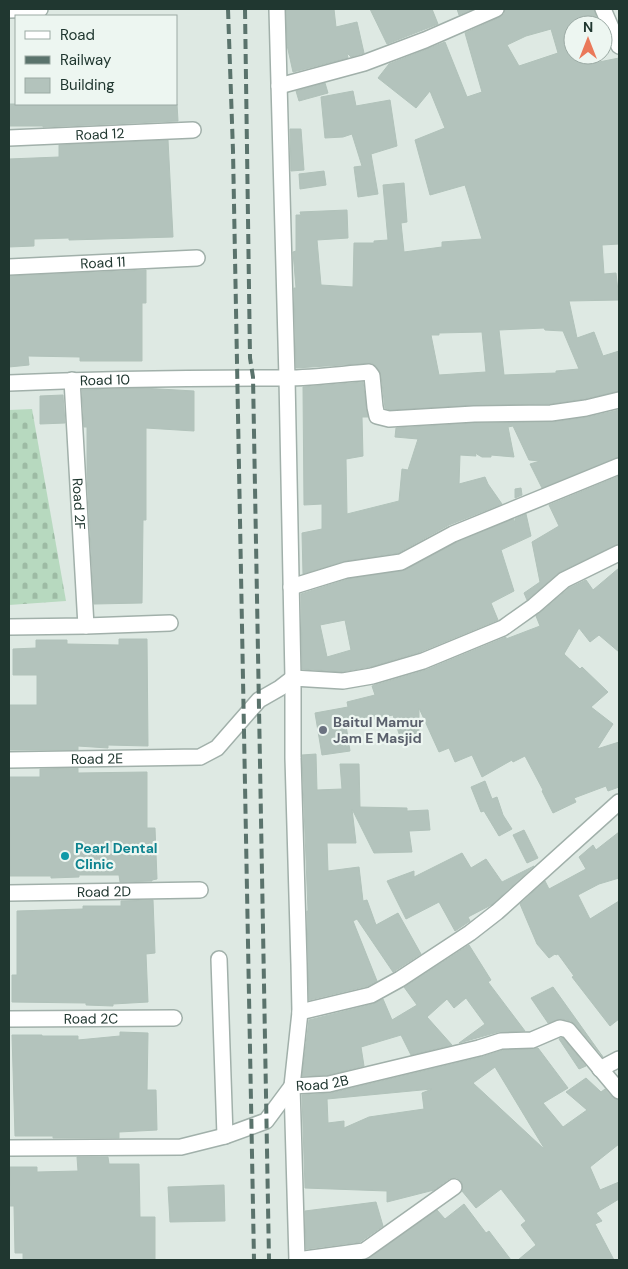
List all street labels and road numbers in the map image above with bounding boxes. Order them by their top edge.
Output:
street label: Road 12 [75,124,125,144]
street label: Road 11 [80,252,126,273]
street label: Road 10 [80,370,130,389]
street label: Road 2F [69,477,90,531]
street label: Road 2E [71,749,123,768]
street label: Road 2D [77,882,131,901]
street label: Road 2C [64,1009,118,1028]
street label: Road 2B [295,1071,350,1095]

